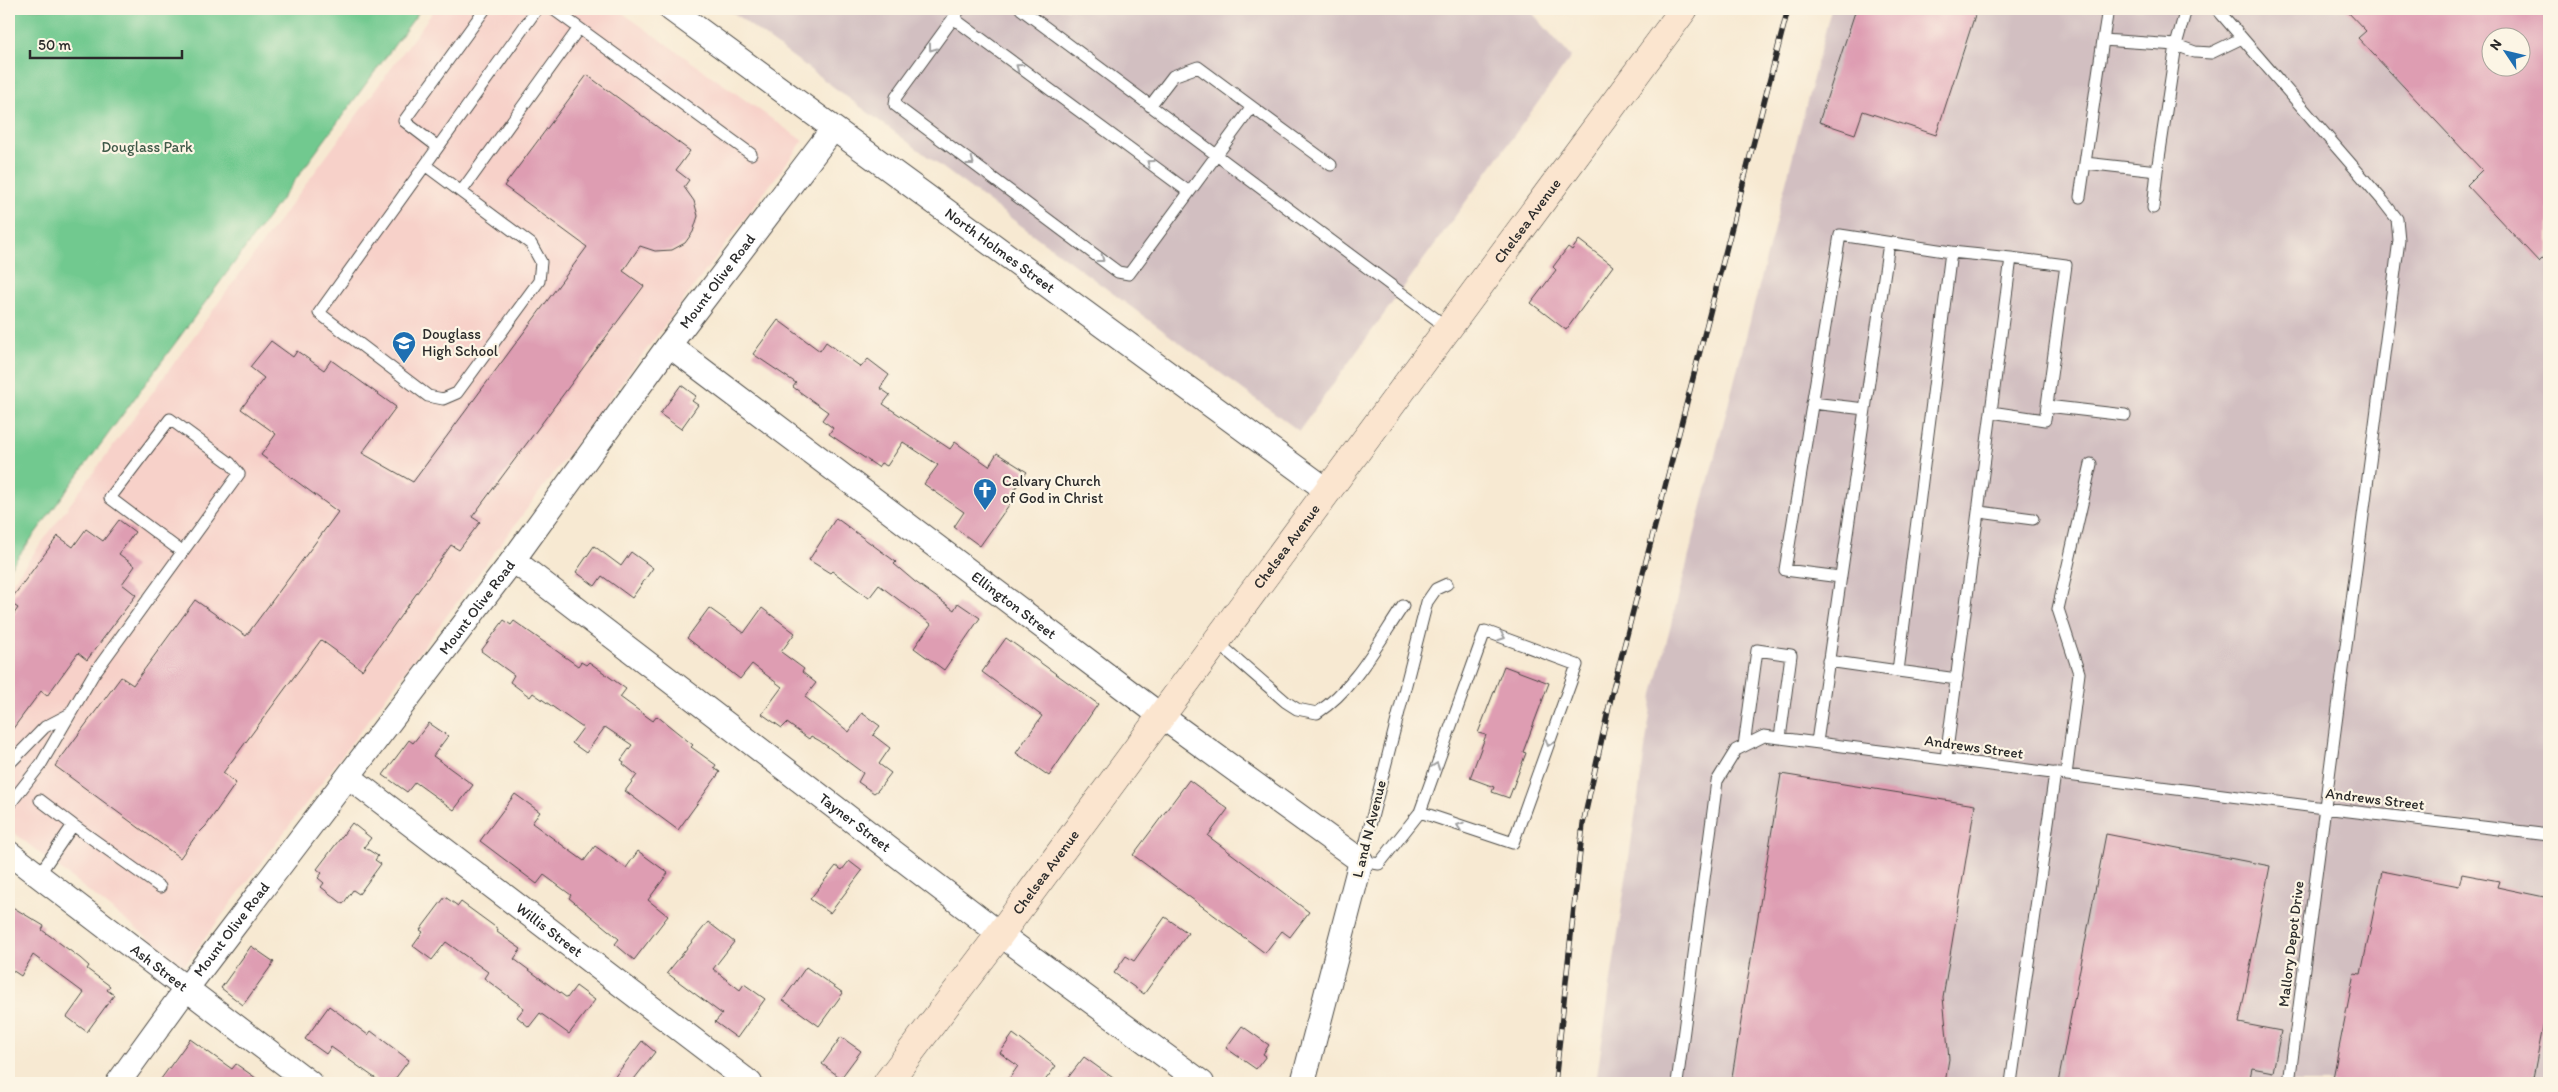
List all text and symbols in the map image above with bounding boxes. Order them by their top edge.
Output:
scale bar [30,28,182,60]
north arrow [2480,28,2530,78]
text: 50 m [38,36,71,54]
text: N [2486,36,2505,54]
one-way arrow [929,42,937,51]
one-way arrow [1015,64,1025,73]
park label: Douglass Park [101,138,193,156]
one-way arrow [965,156,975,165]
one-way arrow [1146,160,1156,169]
street label: Chelsea Avenue [1490,175,1565,267]
street label: North Holmes Street [941,204,1059,297]
street label: Mount Olive Road [676,230,759,332]
one-way arrow [1095,253,1105,262]
place label: Douglass High School [422,325,499,360]
school or university icon: Douglass High School [391,330,417,364]
place label: Calvary Church of God in Christ [1002,472,1104,507]
church icon: Calvary Church of God in Christ [972,477,998,511]
street label: Chelsea Avenue [1249,500,1324,592]
street label: Mount Olive Road [435,556,519,658]
street label: Ellington Street [968,567,1060,643]
one-way arrow [1498,631,1506,641]
street label: Andrews Street [1924,731,2025,763]
one-way arrow [1545,738,1555,747]
one-way arrow [1430,762,1440,771]
street label: L and N Avenue [1348,778,1390,880]
street label: Andrews Street [2325,784,2426,814]
street label: Tayner Street [815,789,895,856]
one-way arrow [1456,821,1464,831]
street label: Chelsea Avenue [1008,826,1083,918]
street label: Mount Olive Road [190,879,273,980]
street label: Mallory Depot Drive [2274,880,2308,1008]
street label: Willis Street [512,899,586,961]
street label: Ash Street [127,940,192,996]

